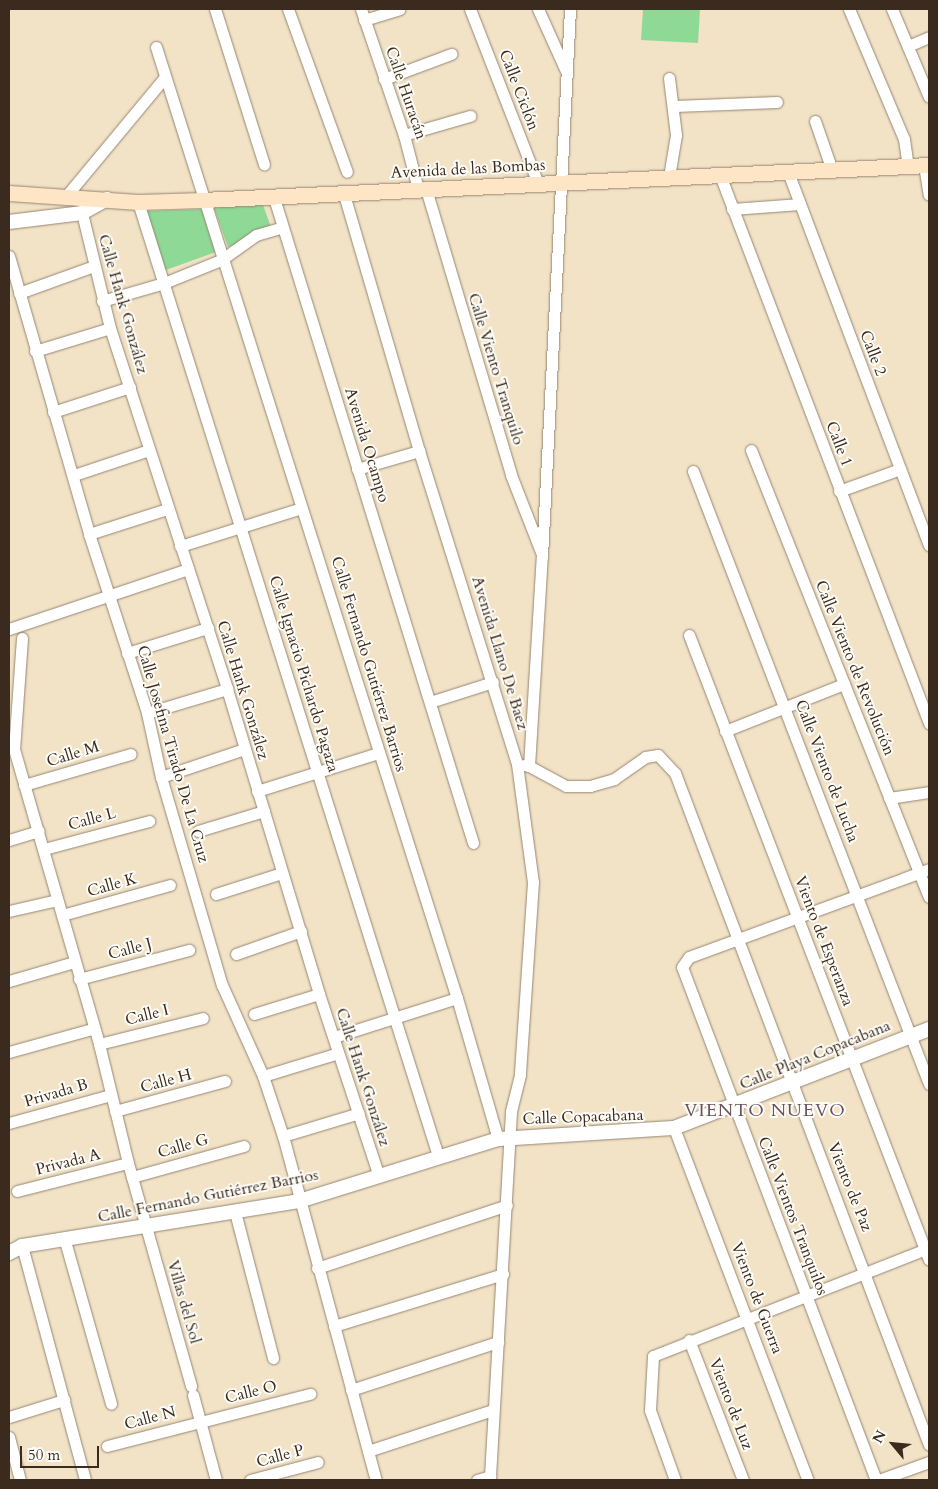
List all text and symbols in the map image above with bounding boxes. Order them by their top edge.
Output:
street label: Calle Huracán [381,44,431,142]
street label: Calle Ciclón [495,47,543,133]
street label: Avenida de las Bombas [390,155,546,183]
street label: Calle Hank González [94,232,152,376]
street label: Calle Viento Tranquilo [464,291,528,447]
street label: Calle 2 [856,328,890,378]
street label: Avenida Ocampo [340,385,394,505]
street label: Calle 1 [822,419,856,469]
street label: Calle Fernando Gutiérrez Barrios [327,554,411,774]
street label: Calle Ignacio Pichardo Pagaza [265,573,343,775]
street label: Avenida Llano De Baez [467,574,533,732]
street label: Calle Viento de Revolución [811,578,899,758]
street label: Calle Hank González [213,618,273,762]
street label: Calle Josefina Tirado De La Cruz [133,643,213,865]
street label: Calle Viento de Lucha [791,697,863,845]
street label: Calle M [44,737,102,771]
street label: Calle L [66,803,118,835]
street label: Calle K [85,869,139,901]
street label: Viento de Esperanza [790,873,858,1009]
street label: Calle J [106,934,154,964]
street label: Calle I [123,1000,171,1030]
street label: Calle Hank González [332,1006,394,1148]
street label: Calle Playa Copacabana [737,1016,893,1094]
street label: Calle H [138,1065,194,1097]
street label: Privada B [22,1075,90,1111]
district label: VIENTO NUEVO [683,1100,847,1122]
street label: Calle Copacabana [522,1105,644,1129]
street label: Calle G [156,1130,210,1162]
street label: Calle Vientos Tranquilos [754,1134,832,1298]
street label: Viento de Paz [823,1140,877,1234]
street label: Privada A [34,1145,102,1179]
street label: Calle Fernando Gutiérrez Barrios [96,1165,320,1227]
street label: Viento de Guerra [727,1239,787,1357]
street label: Villas del Sol [163,1258,205,1346]
street label: Viento de Luz [705,1356,757,1452]
street label: Calle O [223,1376,279,1408]
street label: Calle N [122,1402,178,1434]
north arrow [868,1419,918,1469]
text: N [868,1427,891,1447]
scale bar [22,1436,101,1468]
street label: Calle P [254,1440,306,1472]
text: 50 m [28,1445,60,1465]

